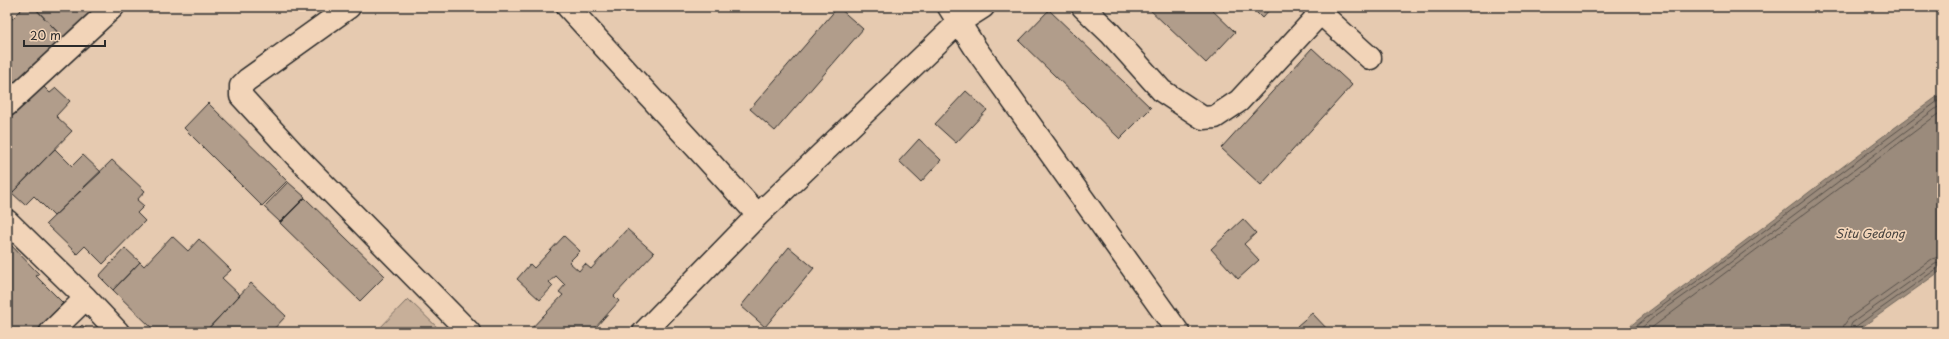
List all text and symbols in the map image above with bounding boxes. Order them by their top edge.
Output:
scale bar [24,22,105,48]
text: 20 m [30,26,61,44]
water label: Situ Gedong [1835,224,1906,242]

